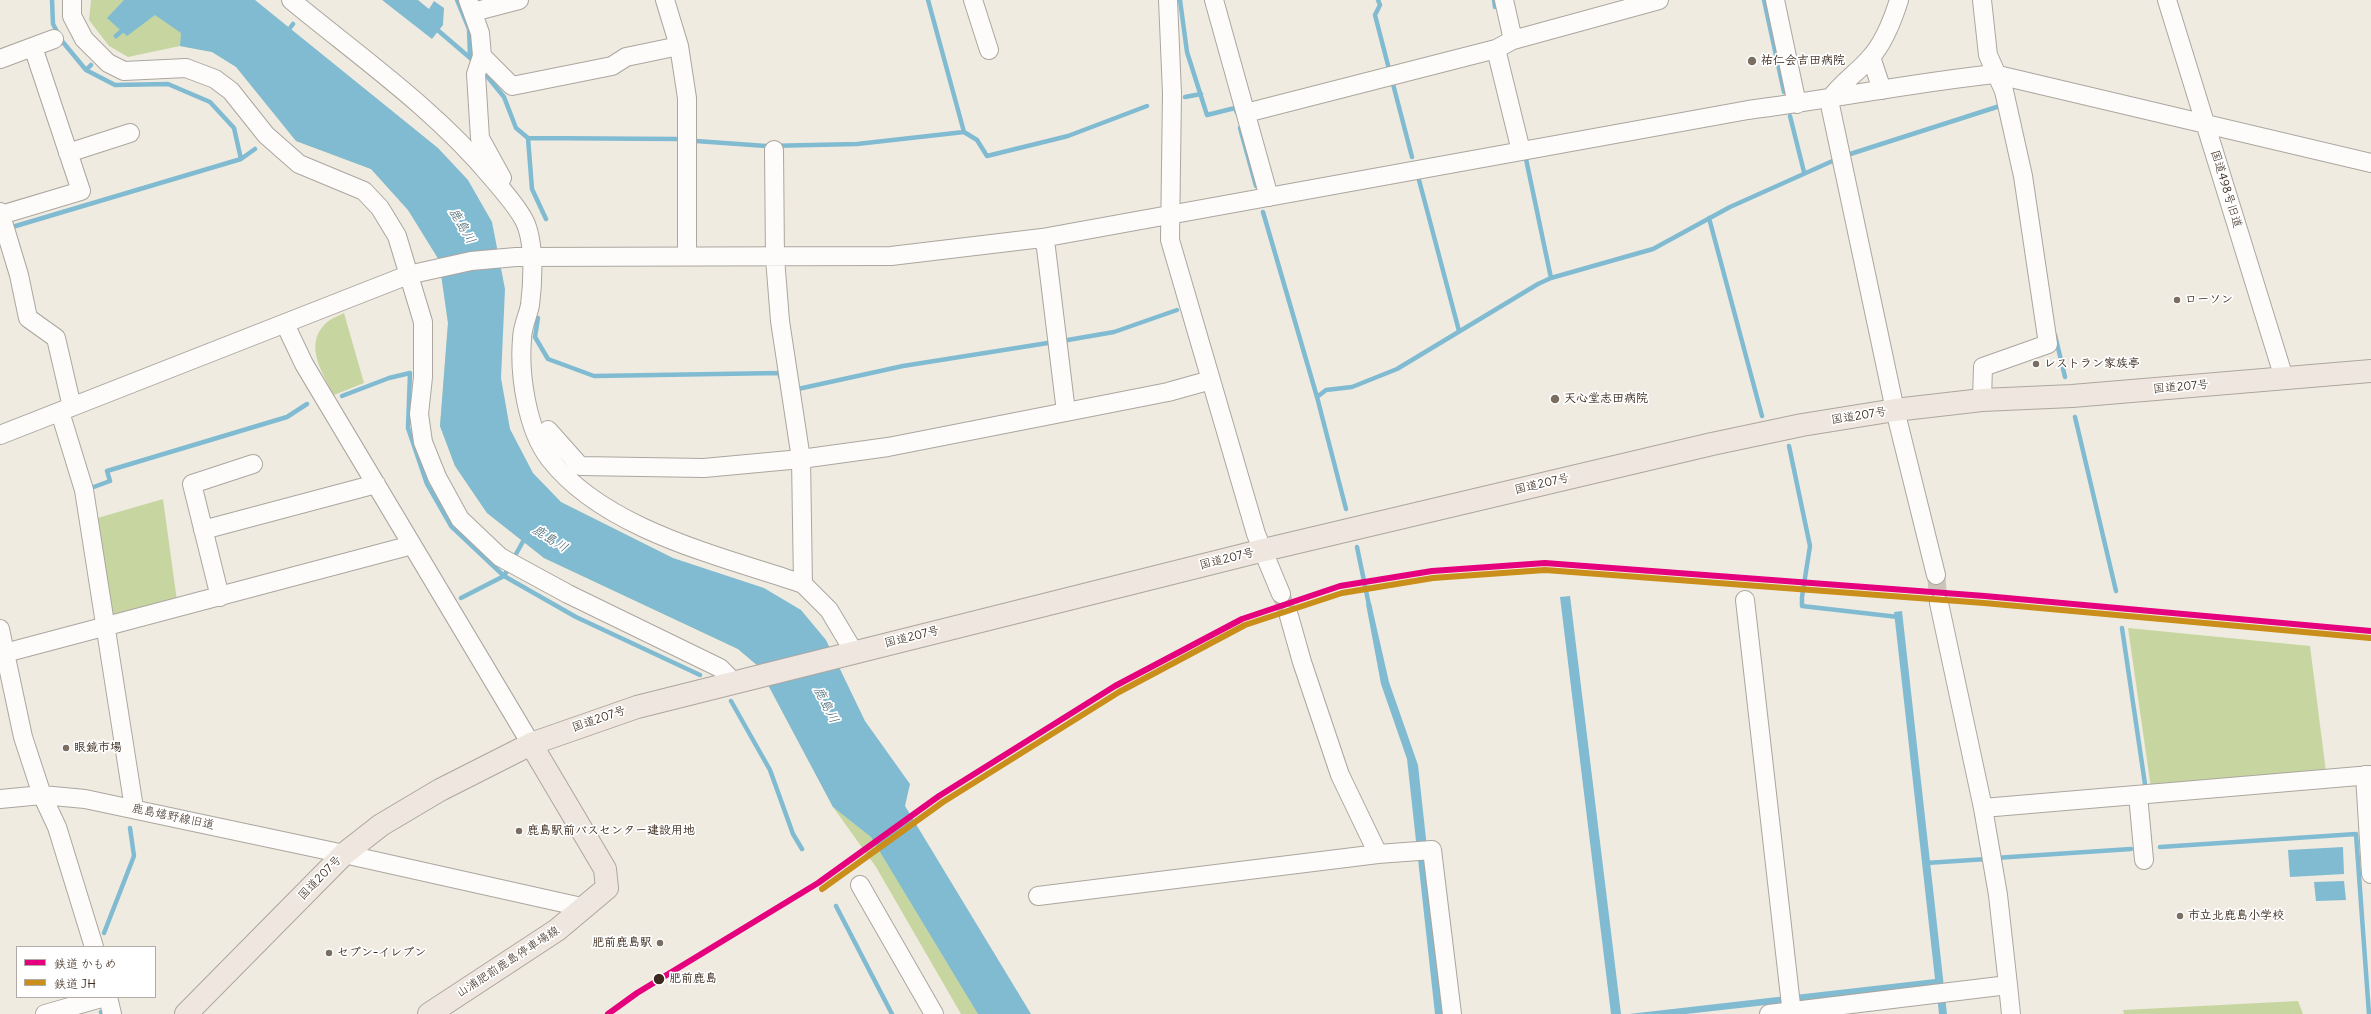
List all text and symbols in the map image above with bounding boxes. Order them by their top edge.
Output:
place label: 祐仁会吉田病院 [1761,54,1845,68]
marker: 祐仁会吉田病院 [1746,55,1758,67]
street label: 国道498号旧道 [2207,148,2245,230]
water label: 鹿島川 [445,205,479,247]
place label: ローソン [2185,293,2233,307]
marker: ローソン [2172,295,2182,305]
place label: レストラン家族亭 [2044,357,2140,371]
marker: レストラン家族亭 [2031,359,2041,369]
street label: 国道207号 [2152,377,2210,397]
place label: 天心堂志田病院 [1564,392,1648,406]
marker: 天心堂志田病院 [1549,393,1561,405]
street label: 国道207号 [1830,404,1888,428]
street label: 国道207号 [1513,471,1571,497]
water label: 鹿島川 [529,522,571,556]
street label: 国道207号 [1198,545,1256,573]
street label: 国道207号 [883,623,941,651]
water label: 鹿島川 [810,684,842,726]
street label: 国道207号 [570,703,628,735]
place label: 眼鏡市場 [74,741,122,755]
marker: 眼鏡市場 [61,743,71,753]
street label: 鹿島嬉野線旧道 [130,801,216,833]
place label: 鹿島駅前バスセンター建設用地 [527,824,695,838]
marker: 鹿島駅前バスセンター建設用地 [514,826,524,836]
street label: 国道207号 [295,853,345,903]
place label: 市立北鹿島小学校 [2188,909,2284,923]
marker: 市立北鹿島小学校 [2175,911,2185,921]
street label: 山浦肥前鹿島停車場線 [454,923,562,1001]
place label: 肥前鹿島駅 [592,936,652,950]
marker: 肥前鹿島駅 [655,938,665,948]
legend [16,946,156,998]
place label: セブン-イレブン [337,946,426,960]
marker: セブン-イレブン [324,948,334,958]
text: 鉄道 かもめ [54,956,117,971]
marker: 肥前鹿島 [652,972,666,986]
place label: 肥前鹿島 [669,972,717,986]
text: 鉄道 JH [54,976,96,991]

